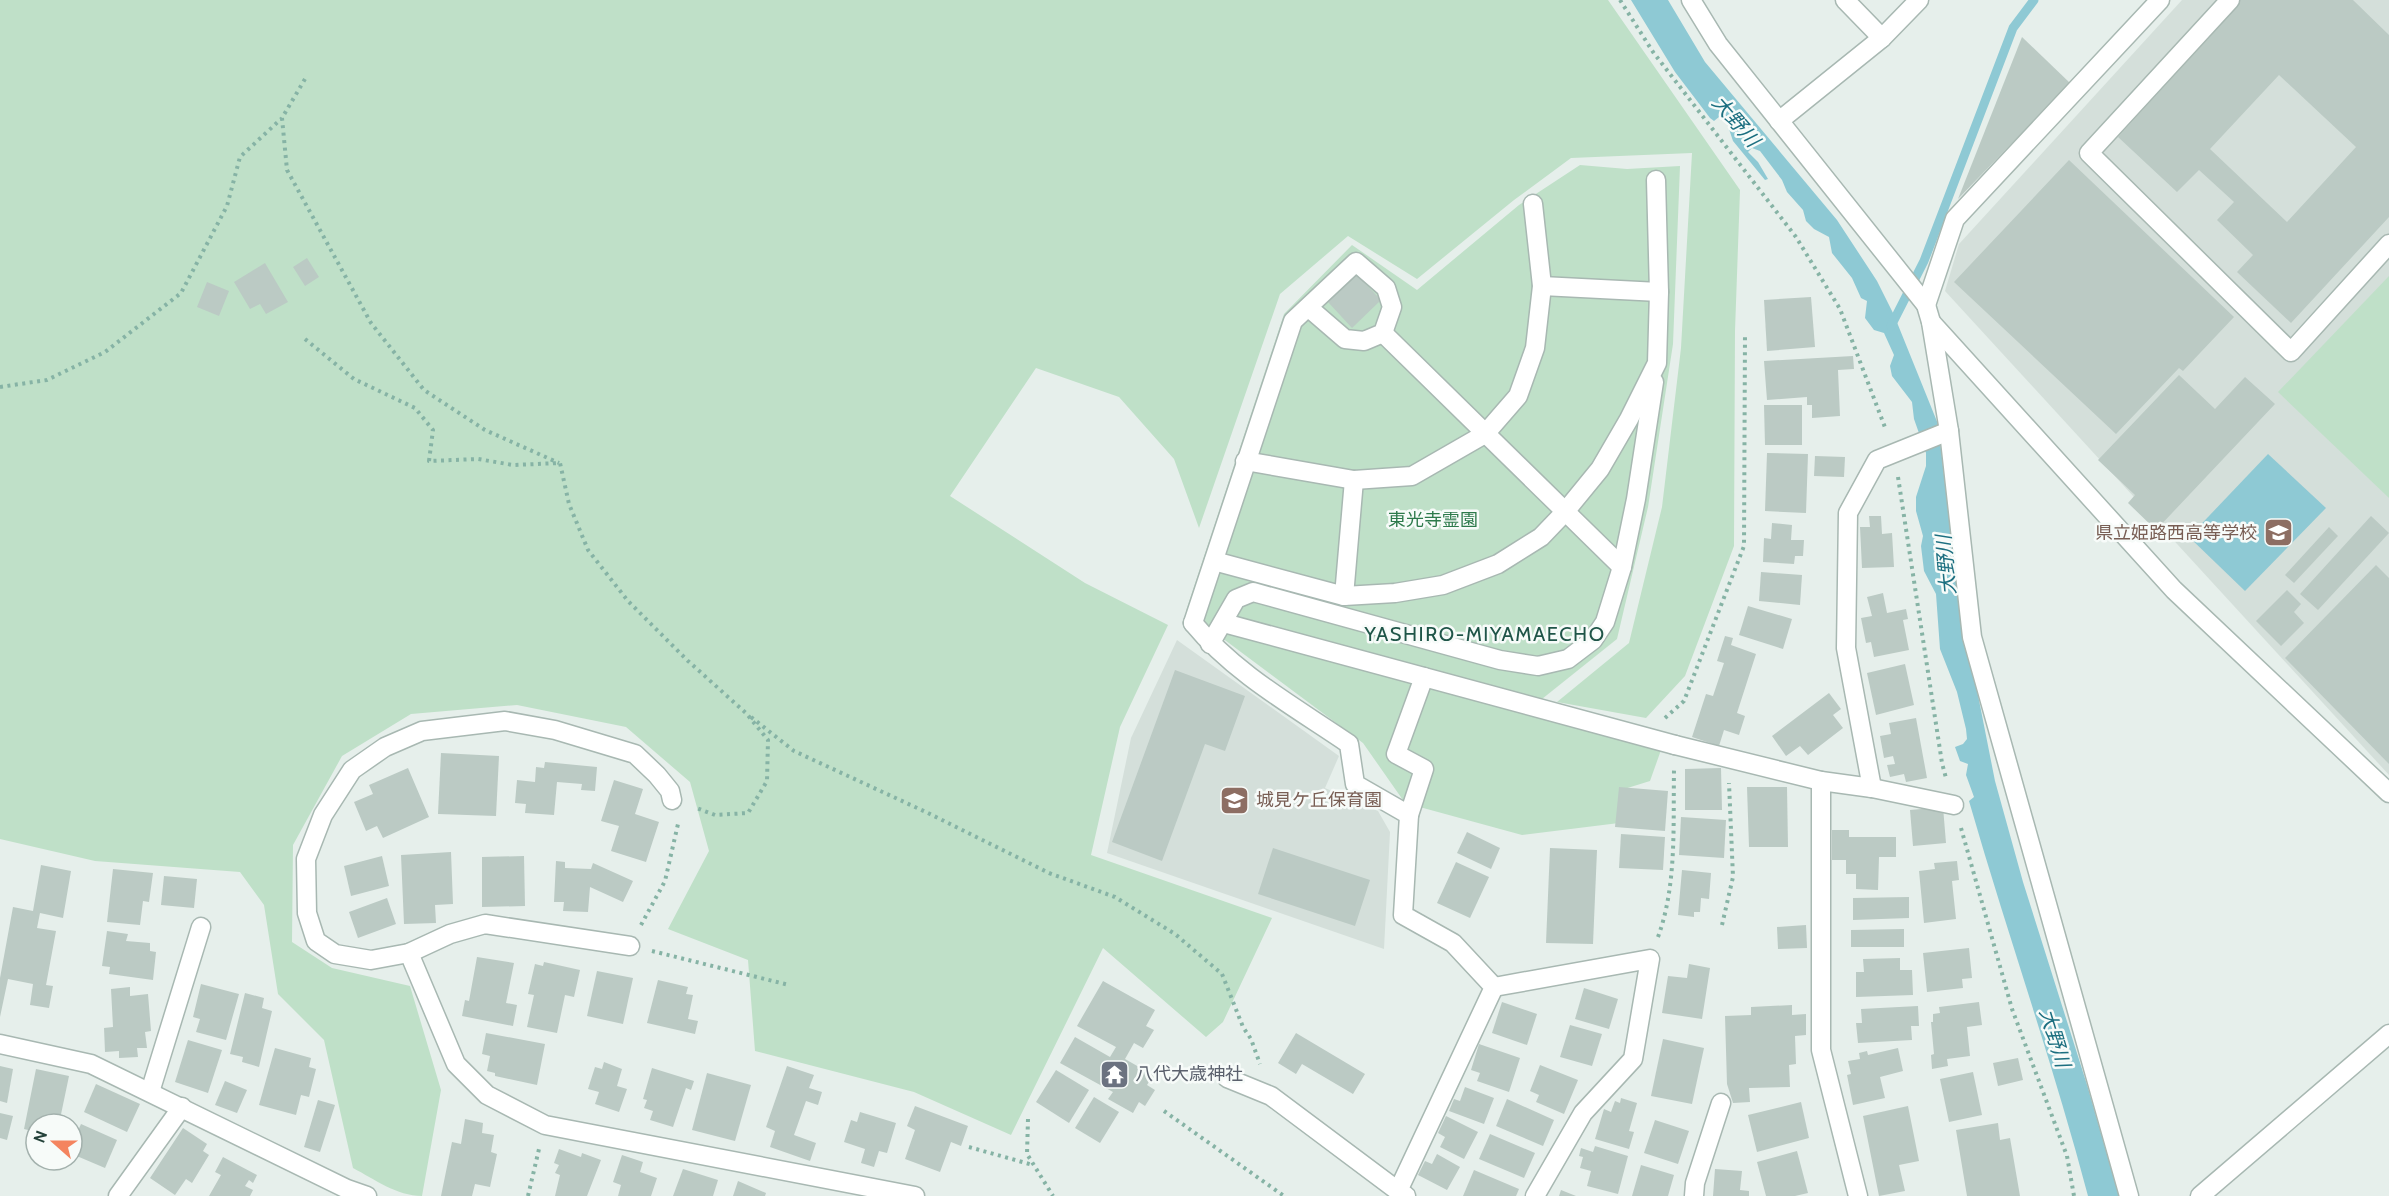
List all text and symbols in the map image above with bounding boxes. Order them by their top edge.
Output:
water label: 大野川 [1707,90,1766,153]
park label: 東光寺霊園 [1388,509,1478,531]
school or university icon: 県立姫路西高等学校 [2262,517,2294,549]
place label: 県立姫路西高等学校 [2095,522,2257,544]
water label: 大野川 [1931,532,1961,596]
district label: YASHIRO-MIYAMAECHO [1363,622,1606,646]
school or university icon: 城見ケ丘保育園 [1219,784,1251,816]
place label: 城見ケ丘保育園 [1256,789,1382,811]
water label: 大野川 [2035,1006,2076,1072]
temple icon: 八代大歳神社 [1098,1058,1130,1090]
place label: 八代大歳神社 [1135,1063,1243,1085]
north arrow [24,1112,84,1172]
text: N [30,1128,51,1145]

